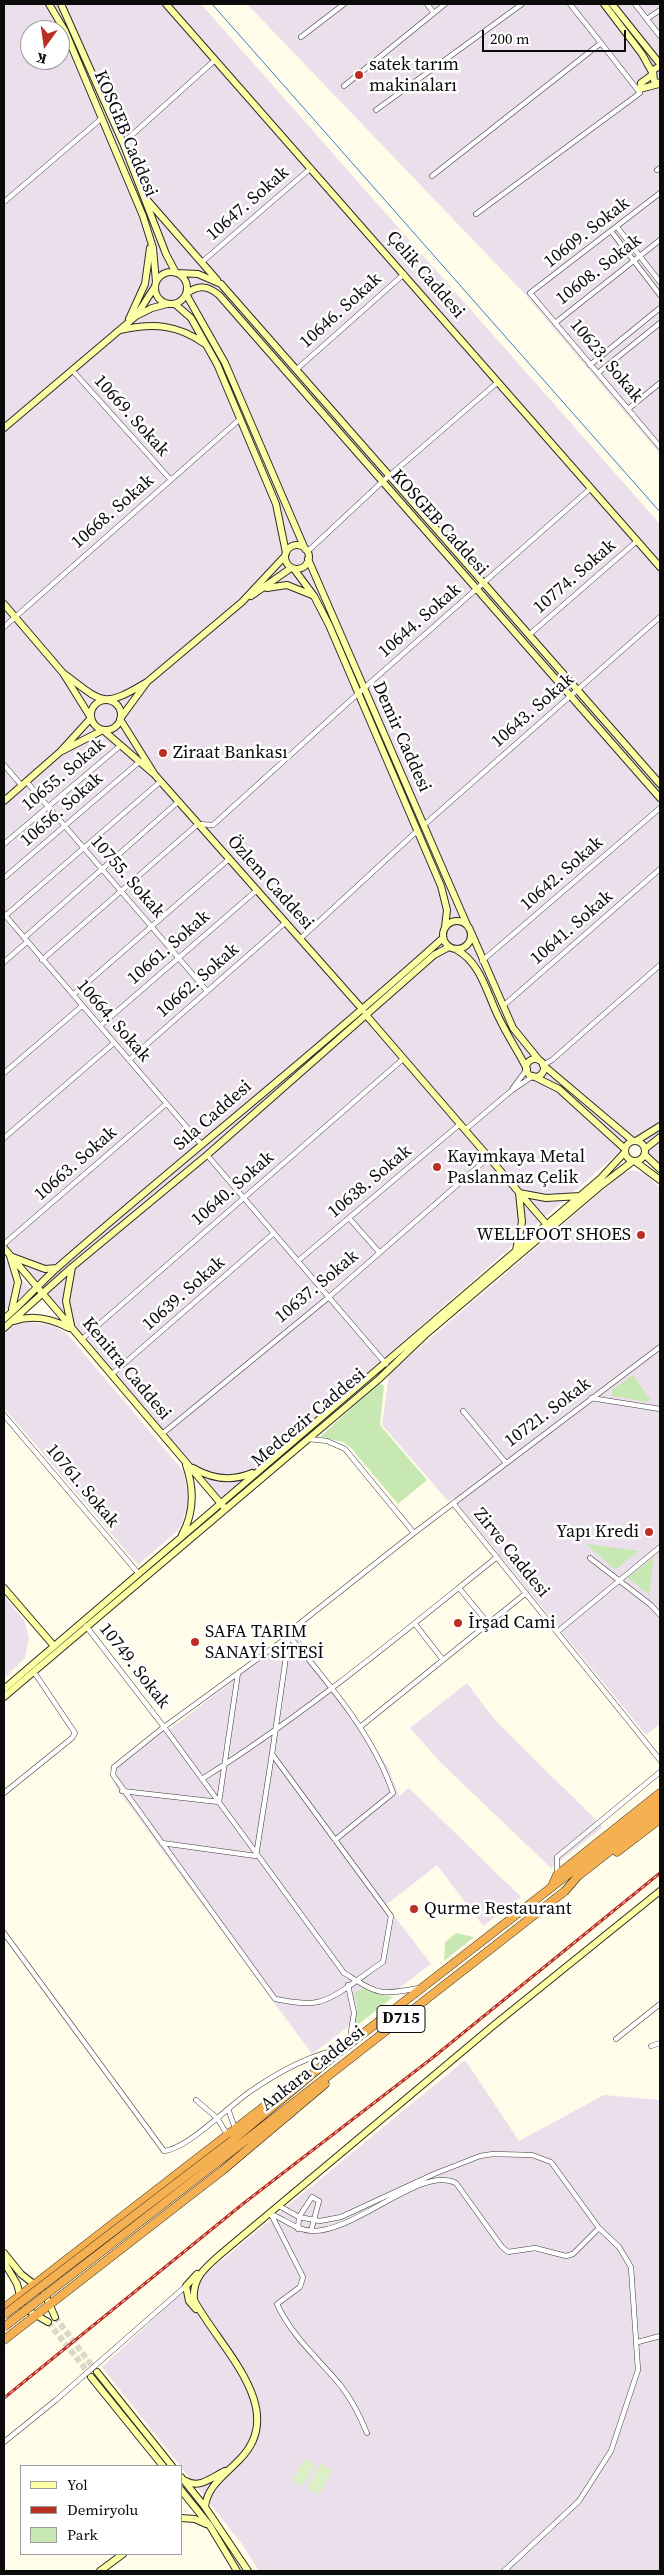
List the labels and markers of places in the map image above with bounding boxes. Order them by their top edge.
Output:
place label: satek tarım makinaları [369,54,459,96]
marker: satek tarım makinaları [353,69,365,81]
place label: Ziraat Bankası [173,742,288,764]
marker: Ziraat Bankası [157,747,169,759]
place label: Kayımkaya Metal Paslanmaz Çelik [447,1146,585,1188]
marker: Kayımkaya Metal Paslanmaz Çelik [431,1161,443,1173]
place label: WELLFOOT SHOES [476,1224,631,1246]
marker: WELLFOOT SHOES [635,1229,647,1241]
place label: Yapı Kredi [556,1521,639,1543]
marker: Yapı Kredi [643,1526,655,1538]
place label: İrşad Cami [468,1612,555,1634]
marker: İrşad Cami [452,1617,464,1629]
place label: SAFA TARIM SANAYİ SİTESİ [205,1621,324,1664]
marker: SAFA TARIM SANAYİ SİTESİ [189,1636,201,1648]
place label: Qurme Restaurant [424,1898,572,1920]
marker: Qurme Restaurant [408,1903,420,1915]

